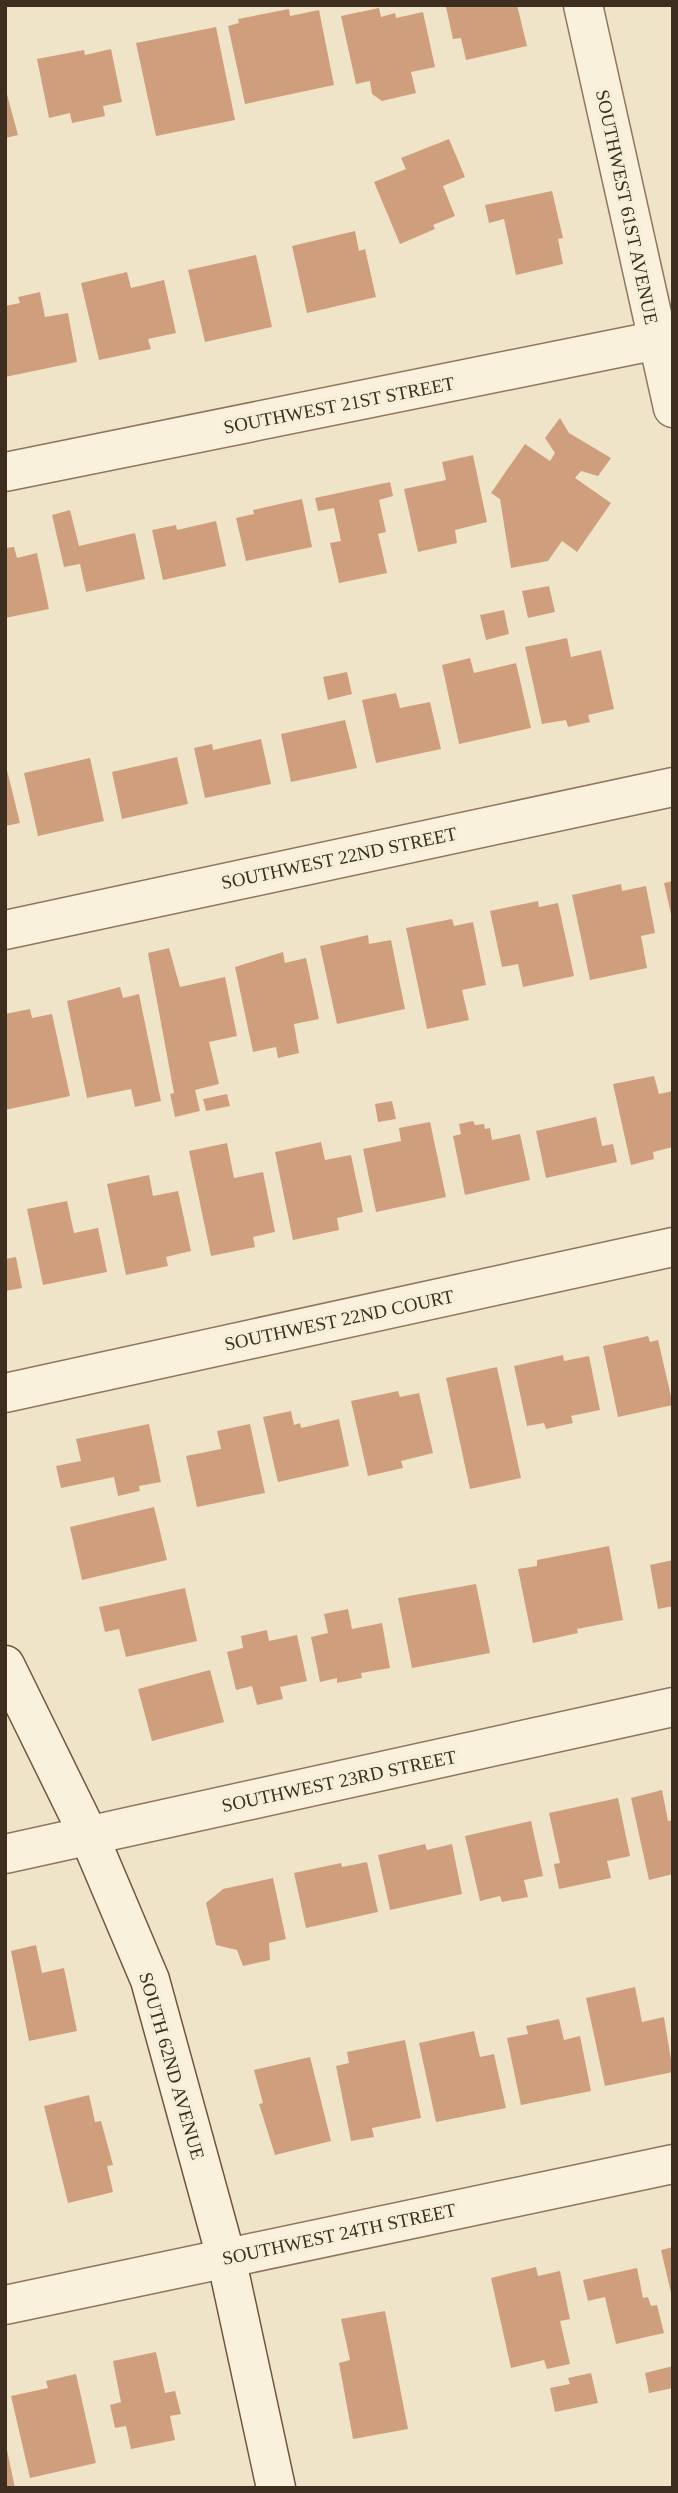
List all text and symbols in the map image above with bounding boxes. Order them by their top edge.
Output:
street label: SOUTHWEST 61ST AVENUE [592,88,662,326]
street label: SOUTHWEST 21ST STREET [222,372,457,438]
street label: SOUTHWEST 22ND STREET [219,823,459,893]
street label: SOUTHWEST 22ND COURT [222,1285,456,1355]
street label: SOUTHWEST 23RD STREET [220,1746,459,1816]
street label: SOUTH 62ND AVENUE [135,1970,209,2162]
street label: SOUTHWEST 24TH STREET [220,2199,458,2269]

